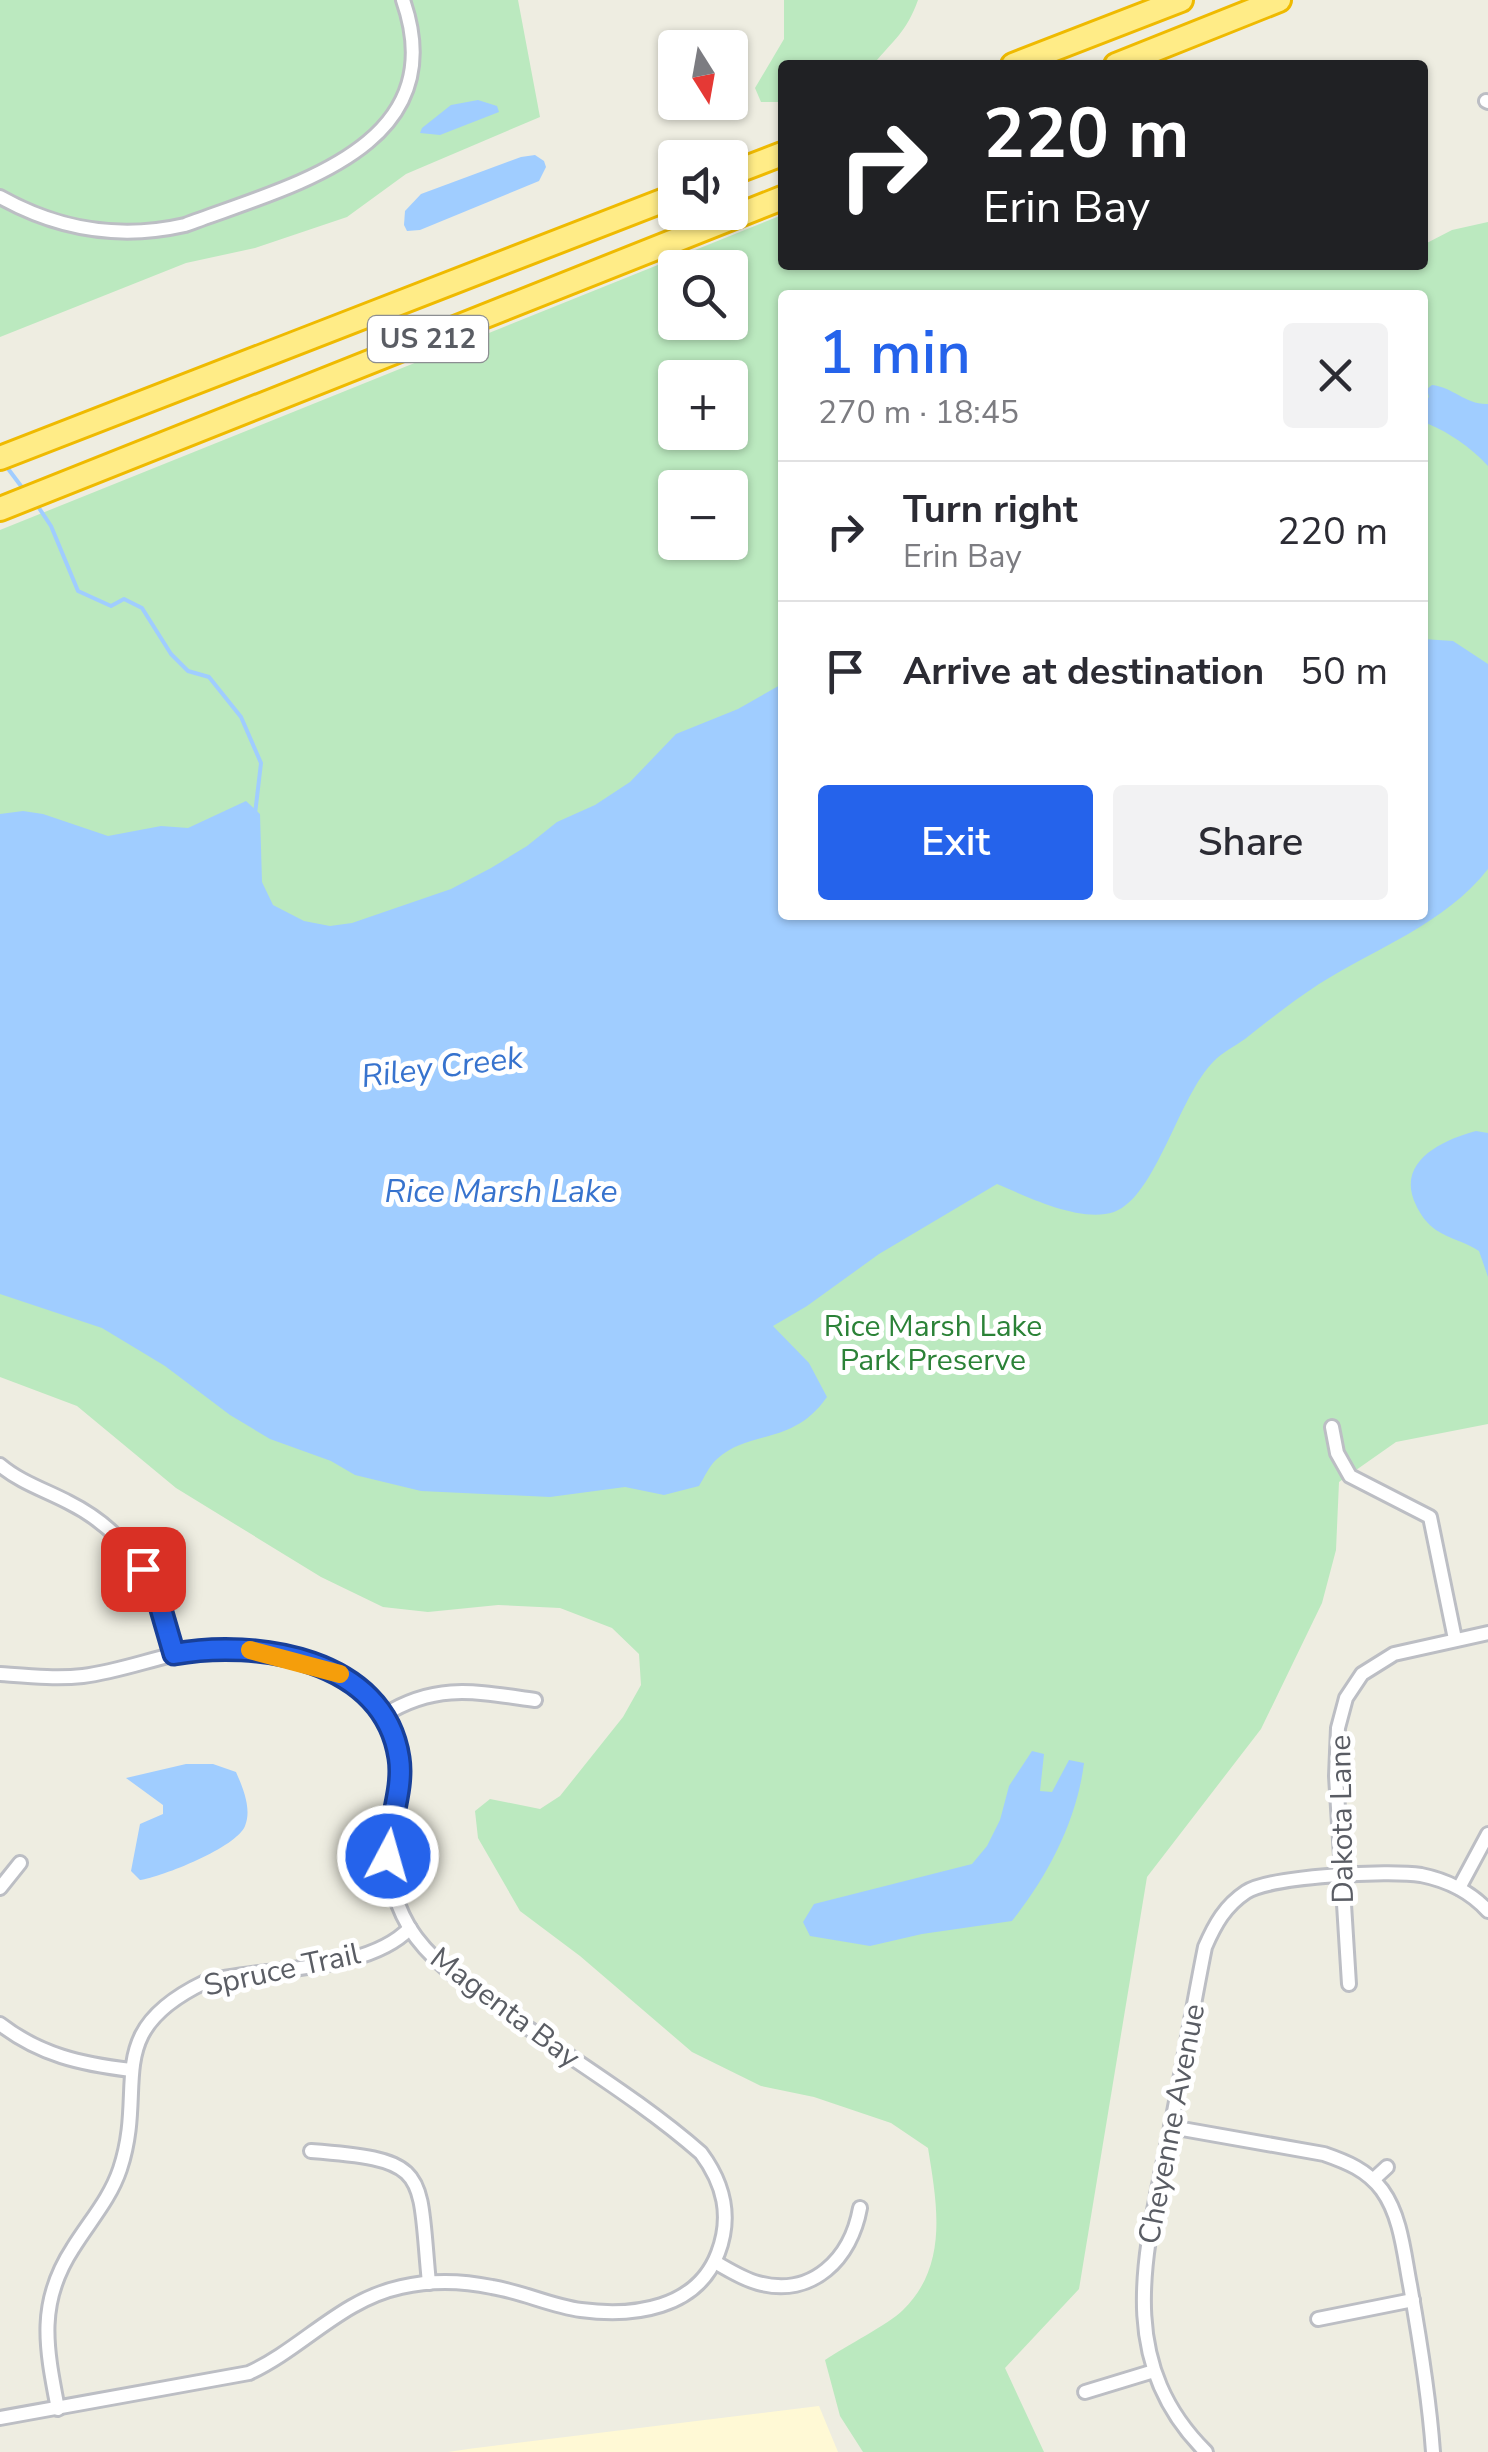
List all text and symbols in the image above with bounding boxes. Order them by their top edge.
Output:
north arrow [658,30,748,120]
map controls [658,30,748,560]
text: 220 m [983,86,1189,182]
icon: right [818,100,948,230]
button: sound [658,140,748,230]
text: Erin Bay [983,177,1150,238]
button: search [658,250,748,340]
text: 1 min [818,312,971,394]
road number: US 212 [368,316,488,362]
button: close [1283,323,1388,428]
button: + [658,360,748,450]
text: 270 m · 18:45 [818,391,1019,434]
button: − [658,470,748,560]
text: Turn right [903,484,1078,535]
icon: right [818,504,873,559]
text: 220 m [1277,506,1388,557]
text: Erin Bay [903,535,1022,578]
icon: arrive [818,644,873,699]
text: Arrive at destination [903,646,1264,697]
text: 50 m [1300,646,1388,697]
button: Exit [818,785,1093,900]
button: Share [1113,785,1388,900]
water label: Riley Creek [359,1036,526,1098]
water label: Rice Marsh Lake [385,1170,617,1213]
park label: Rice Marsh Lake Park Preserve [824,1306,1042,1381]
pin [101,1527,186,1612]
icon: arrive [116,1542,171,1597]
street label: Dakota Lane [1320,1734,1364,1904]
position arrow [336,1804,440,1908]
street label: Spruce Trail [200,1933,364,2007]
street label: Magenta Bay [422,1938,589,2078]
street label: Cheyenne Avenue [1129,2000,1215,2248]

